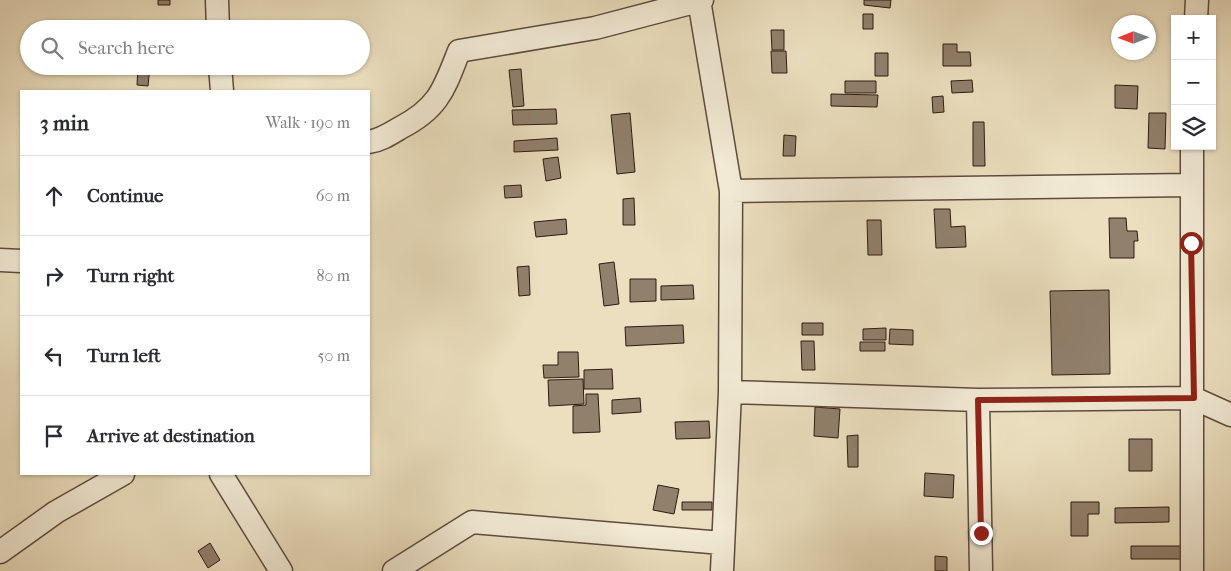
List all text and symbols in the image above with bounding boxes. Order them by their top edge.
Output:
north arrow [1111,15,1156,60]
map controls [1171,15,1216,150]
button: + [1171,15,1216,60]
search box [20,20,370,75]
icon: search [38,34,66,62]
text: Search here [78,37,174,59]
button: − [1171,60,1216,105]
button: layers [1171,105,1216,150]
text: 3 min [40,111,89,135]
text: Walk · 190 m [266,113,350,132]
icon: ahead [40,182,68,210]
text: Continue [87,185,163,207]
text: 60 m [316,186,350,205]
route start [1180,232,1203,255]
icon: right [40,262,68,290]
text: Turn right [87,265,174,287]
text: 80 m [316,266,350,285]
icon: left [40,342,68,370]
text: Turn left [87,345,161,367]
text: 50 m [318,346,350,365]
icon: arrive [40,422,68,450]
text: Arrive at destination [87,425,255,447]
route end [970,522,993,545]

